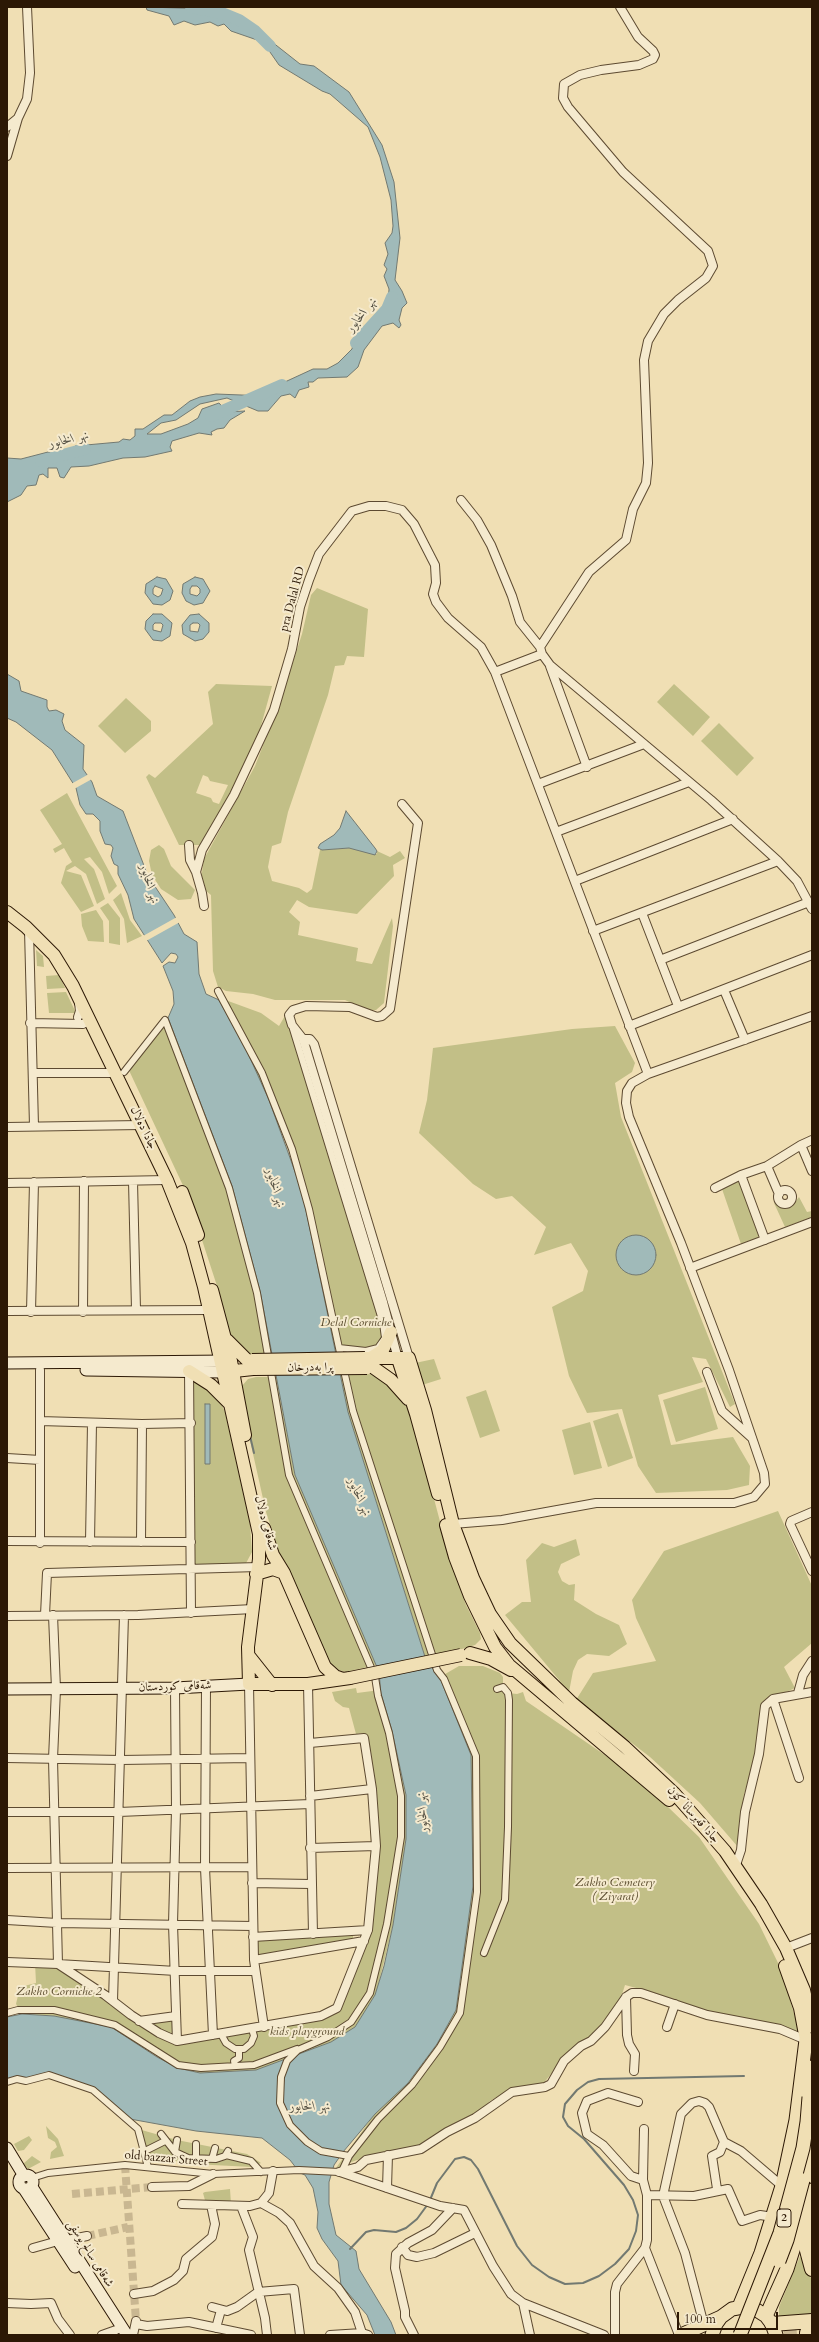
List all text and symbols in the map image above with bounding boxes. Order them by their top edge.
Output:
water label: نهر الخابور [343,294,381,336]
water label: نهر الخابور [47,428,91,452]
street label: pra Dalal RD [277,565,309,633]
water label: نهر الخابور [136,862,162,906]
street label: جادا دەلال [126,1104,160,1152]
water label: نهر الخابور [262,1166,288,1210]
park label: Delal Corniche [321,1316,391,1330]
street label: پرا بەدرخان [287,1360,333,1376]
water label: نهر الخابور [344,1475,374,1519]
street label: شەقامی دەلال [251,1494,279,1552]
street label: شەقامی کوردستان [138,1679,212,1695]
street label: جادا قەبرسانا کۆن [664,1784,722,1846]
water label: نهر الخابور [414,1791,432,1833]
park label: Zakho Cemetery ( Ziyarat) [575,1876,655,1904]
park label: Zakho Corniche 2 [16,1985,102,1999]
park label: kids playground [270,2025,344,2039]
water label: نهر الخابور [289,2099,331,2115]
street label: old bazzar Street [124,2148,208,2170]
road number: 2 [777,2209,791,2227]
street label: شەقامی سالح یوسفی [64,2218,116,2290]
scale bar [679,2304,780,2330]
text: 100 m [684,2311,716,2327]

